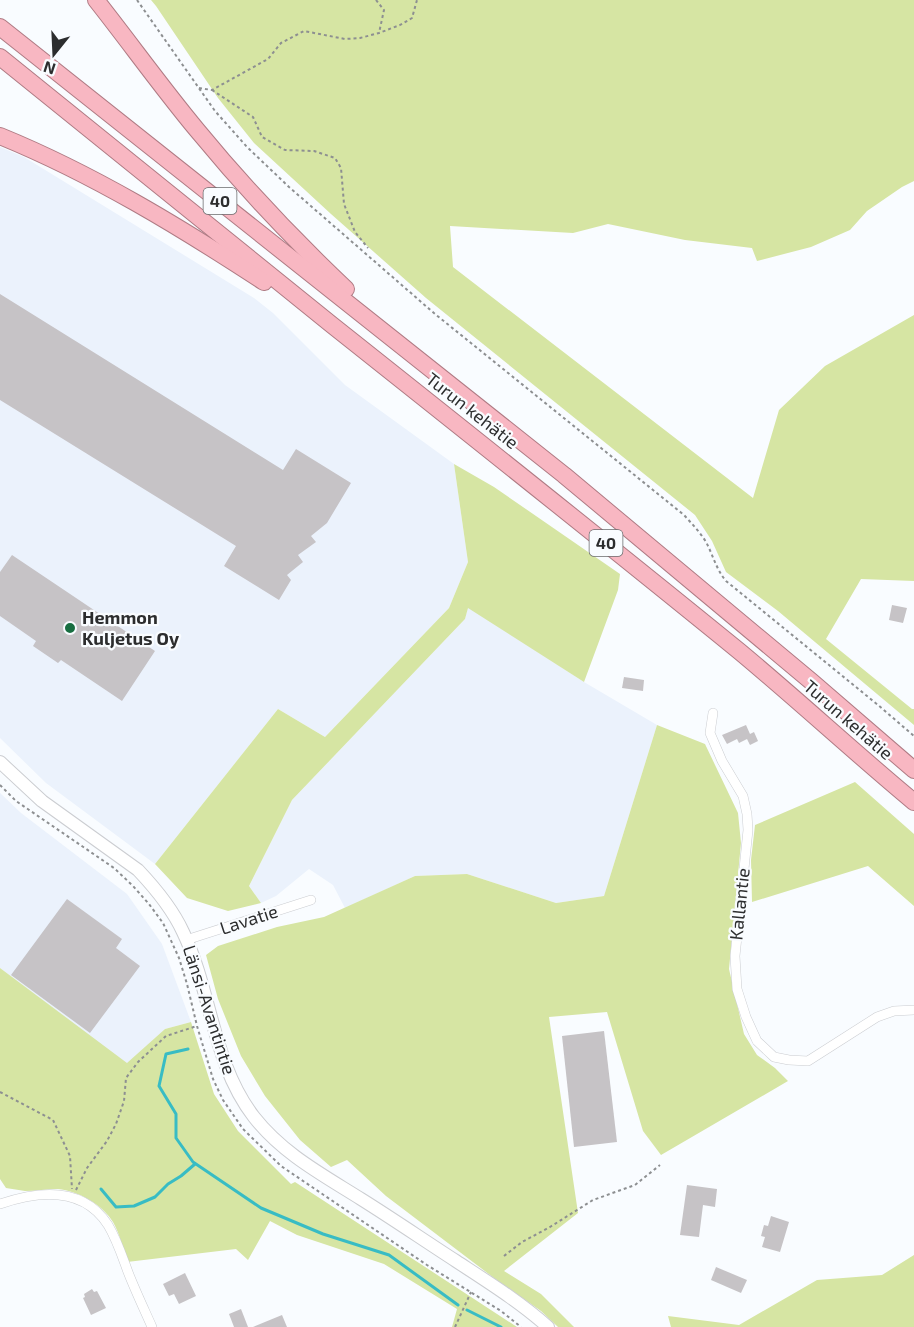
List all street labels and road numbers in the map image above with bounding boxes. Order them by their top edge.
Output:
road number: 40 [204,188,236,214]
street label: Turun kehätie [422,367,523,453]
road number: 40 [590,530,622,556]
street label: Turun kehätie [800,675,898,764]
street label: Kallantie [724,867,754,941]
street label: Lavatie [217,899,280,939]
street label: Länsi-Avantintie [179,942,241,1077]

